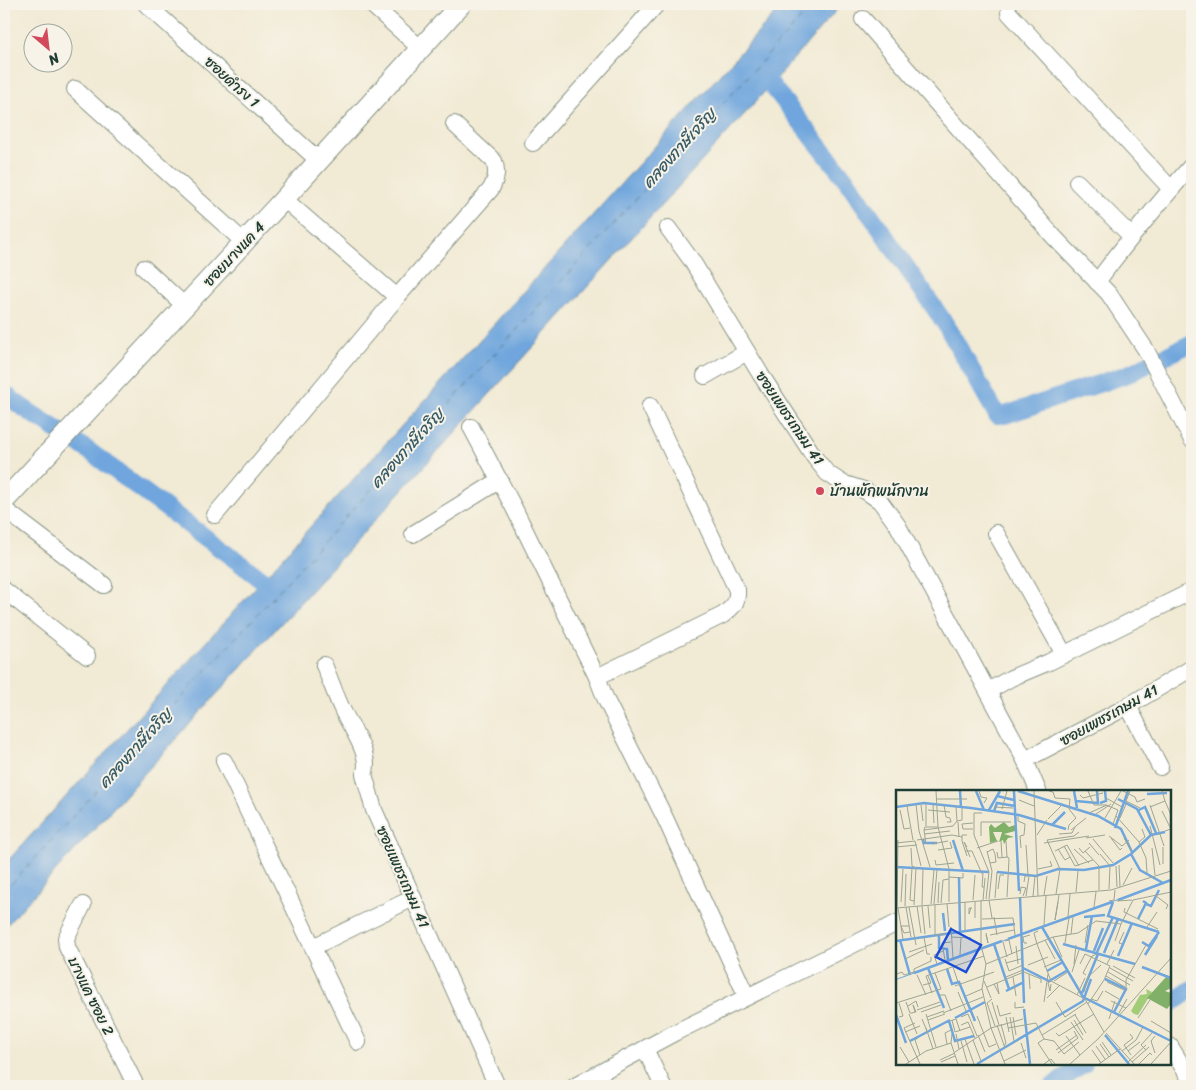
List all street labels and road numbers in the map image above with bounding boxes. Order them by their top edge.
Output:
street label: ซอยดำรง 1 [198,50,266,114]
street label: ซอยบางแค 4 [197,215,271,293]
street label: ซอยเพชรเกษม 41 [749,365,831,471]
street label: ซอยเพชรเกษม 41 [1055,677,1163,753]
street label: ซอยเพชรเกษม 41 [369,822,437,932]
street label: บางแค ซอย 2 [61,952,122,1040]

